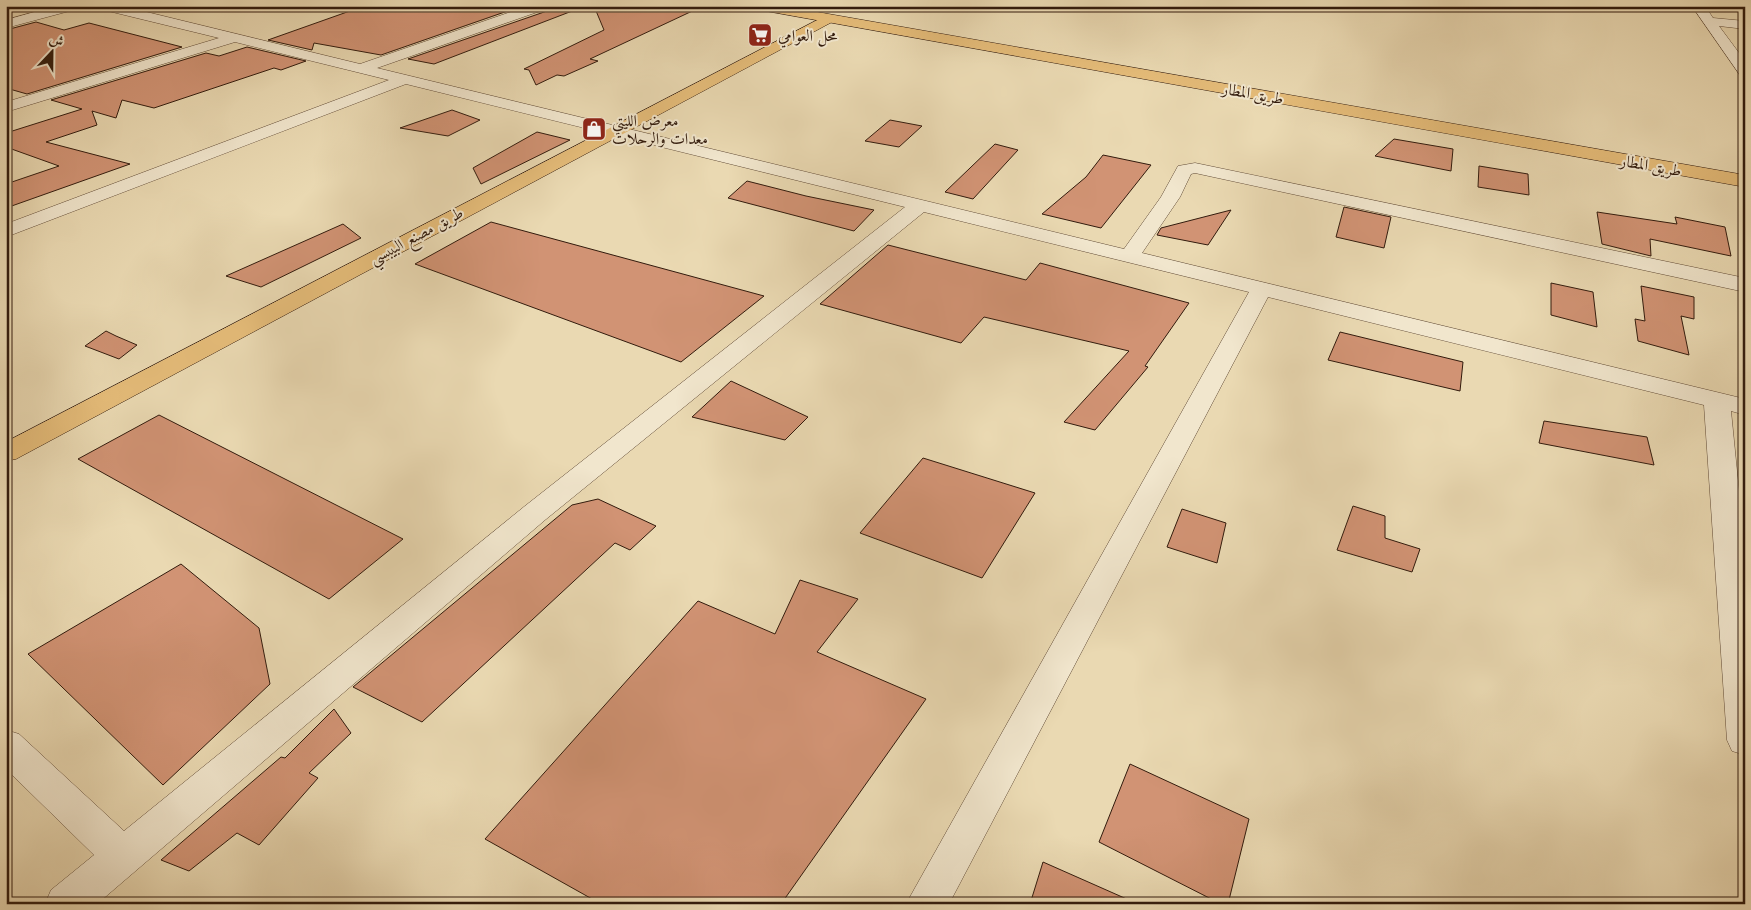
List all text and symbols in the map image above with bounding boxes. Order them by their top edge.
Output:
supermarket icon: محل العوامي [747,22,773,48]
north arrow [28,28,78,78]
place label: محل العوامي [778,29,838,48]
text: ش [47,32,66,50]
street label: طريق المطار [1219,81,1284,109]
place label: معرض الليتي معدات والرحلات [612,114,708,148]
shop icon: معرض الليتي معدات والرحلات [581,116,607,142]
street label: طريق المطار [1617,153,1682,181]
street label: طريق مصنع البيبسي [367,205,469,273]

